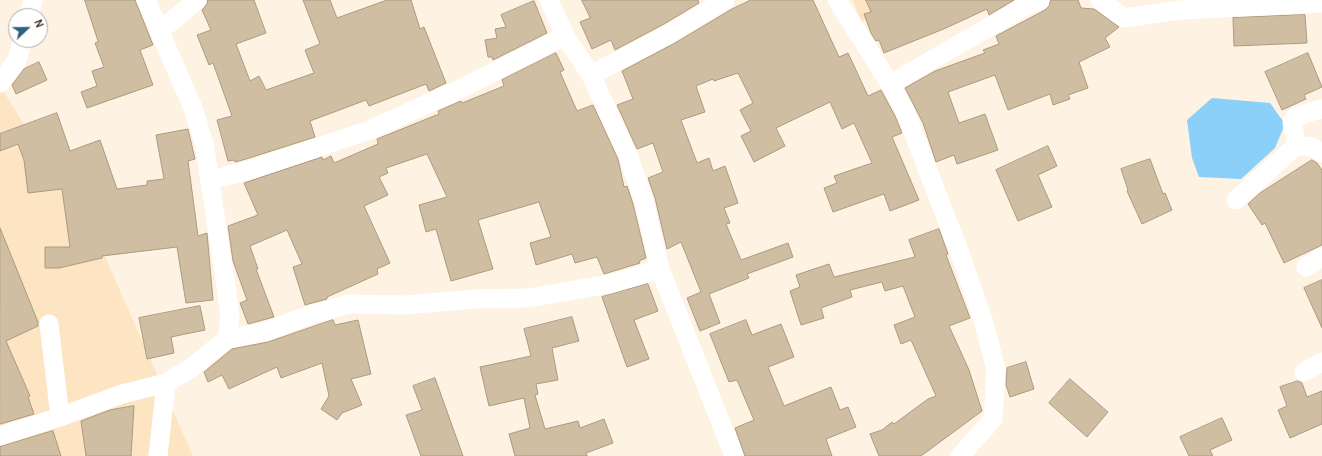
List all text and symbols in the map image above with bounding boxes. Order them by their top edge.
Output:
north arrow [8,8,48,48]
text: N [31,18,46,30]

